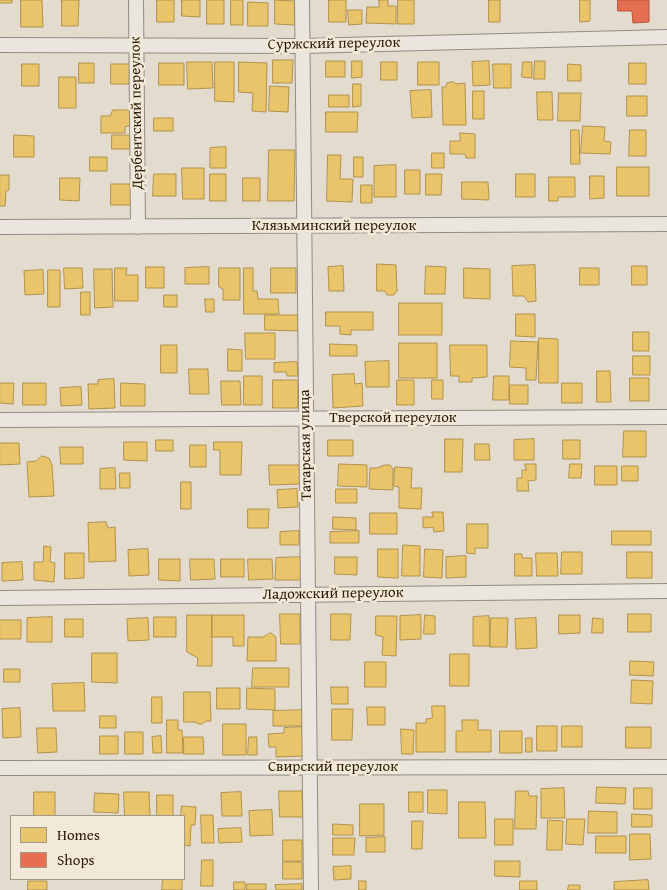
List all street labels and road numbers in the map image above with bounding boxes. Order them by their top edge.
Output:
street label: Суржский переулок [268,34,400,54]
street label: Дербентский переулок [127,36,147,190]
street label: Клязьминский переулок [252,217,416,235]
street label: Татарская улица [296,389,316,501]
street label: Тверской переулок [329,409,457,427]
street label: Ладожский переулок [262,584,404,604]
street label: Свирский переулок [268,758,398,776]

